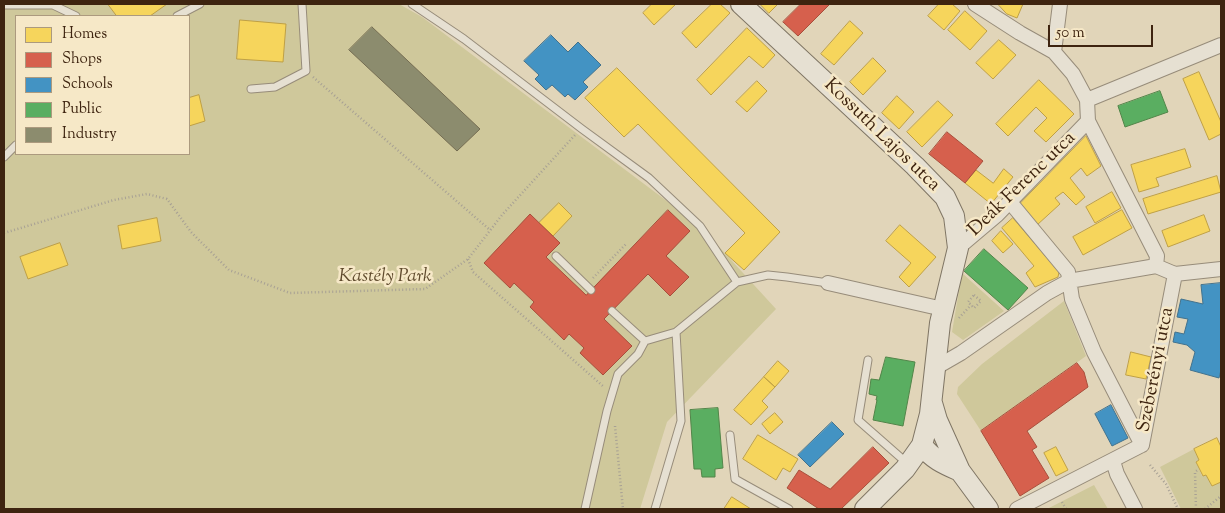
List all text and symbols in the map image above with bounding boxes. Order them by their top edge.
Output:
legend [15,15,190,155]
scale bar [1050,15,1155,47]
text: 50 m [1056,23,1085,44]
text: Homes [62,24,107,45]
text: Shops [62,49,102,70]
text: Schools [62,74,113,95]
street label: Kossuth Lajos utca [818,75,944,197]
text: Public [62,99,102,120]
text: Industry [62,124,117,145]
street label: Deák Ferenc utca [965,128,1081,242]
park label: Kastély Park [338,267,432,289]
street label: Szeberényi utca [1134,306,1180,434]

